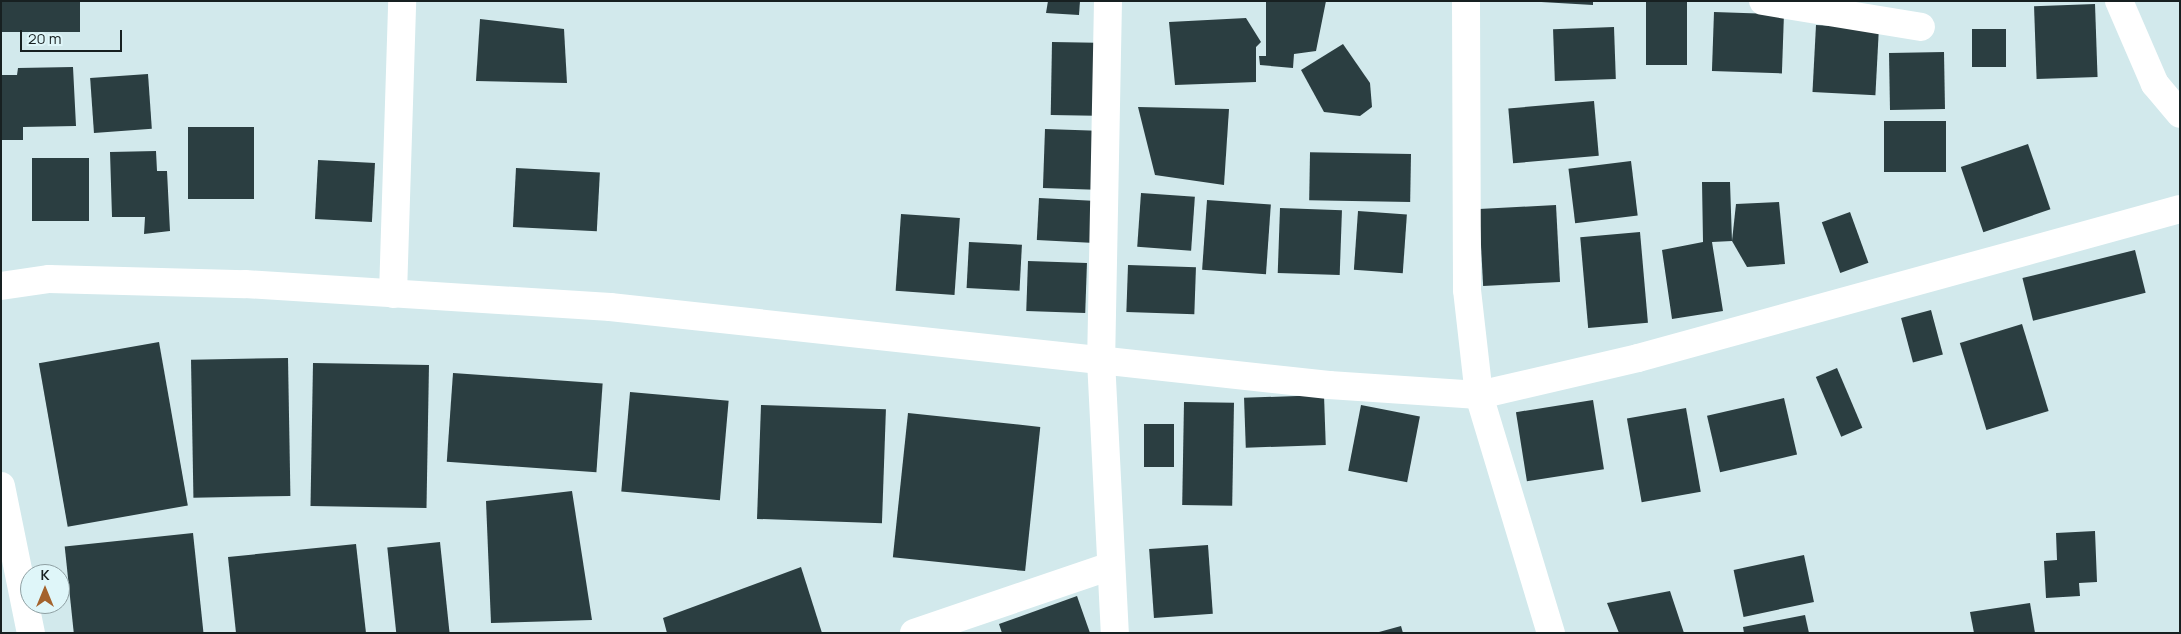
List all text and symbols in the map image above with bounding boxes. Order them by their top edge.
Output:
scale bar [22,20,125,52]
text: 20 m [28,28,61,49]
north arrow [20,564,70,614]
text: K [40,565,50,584]

